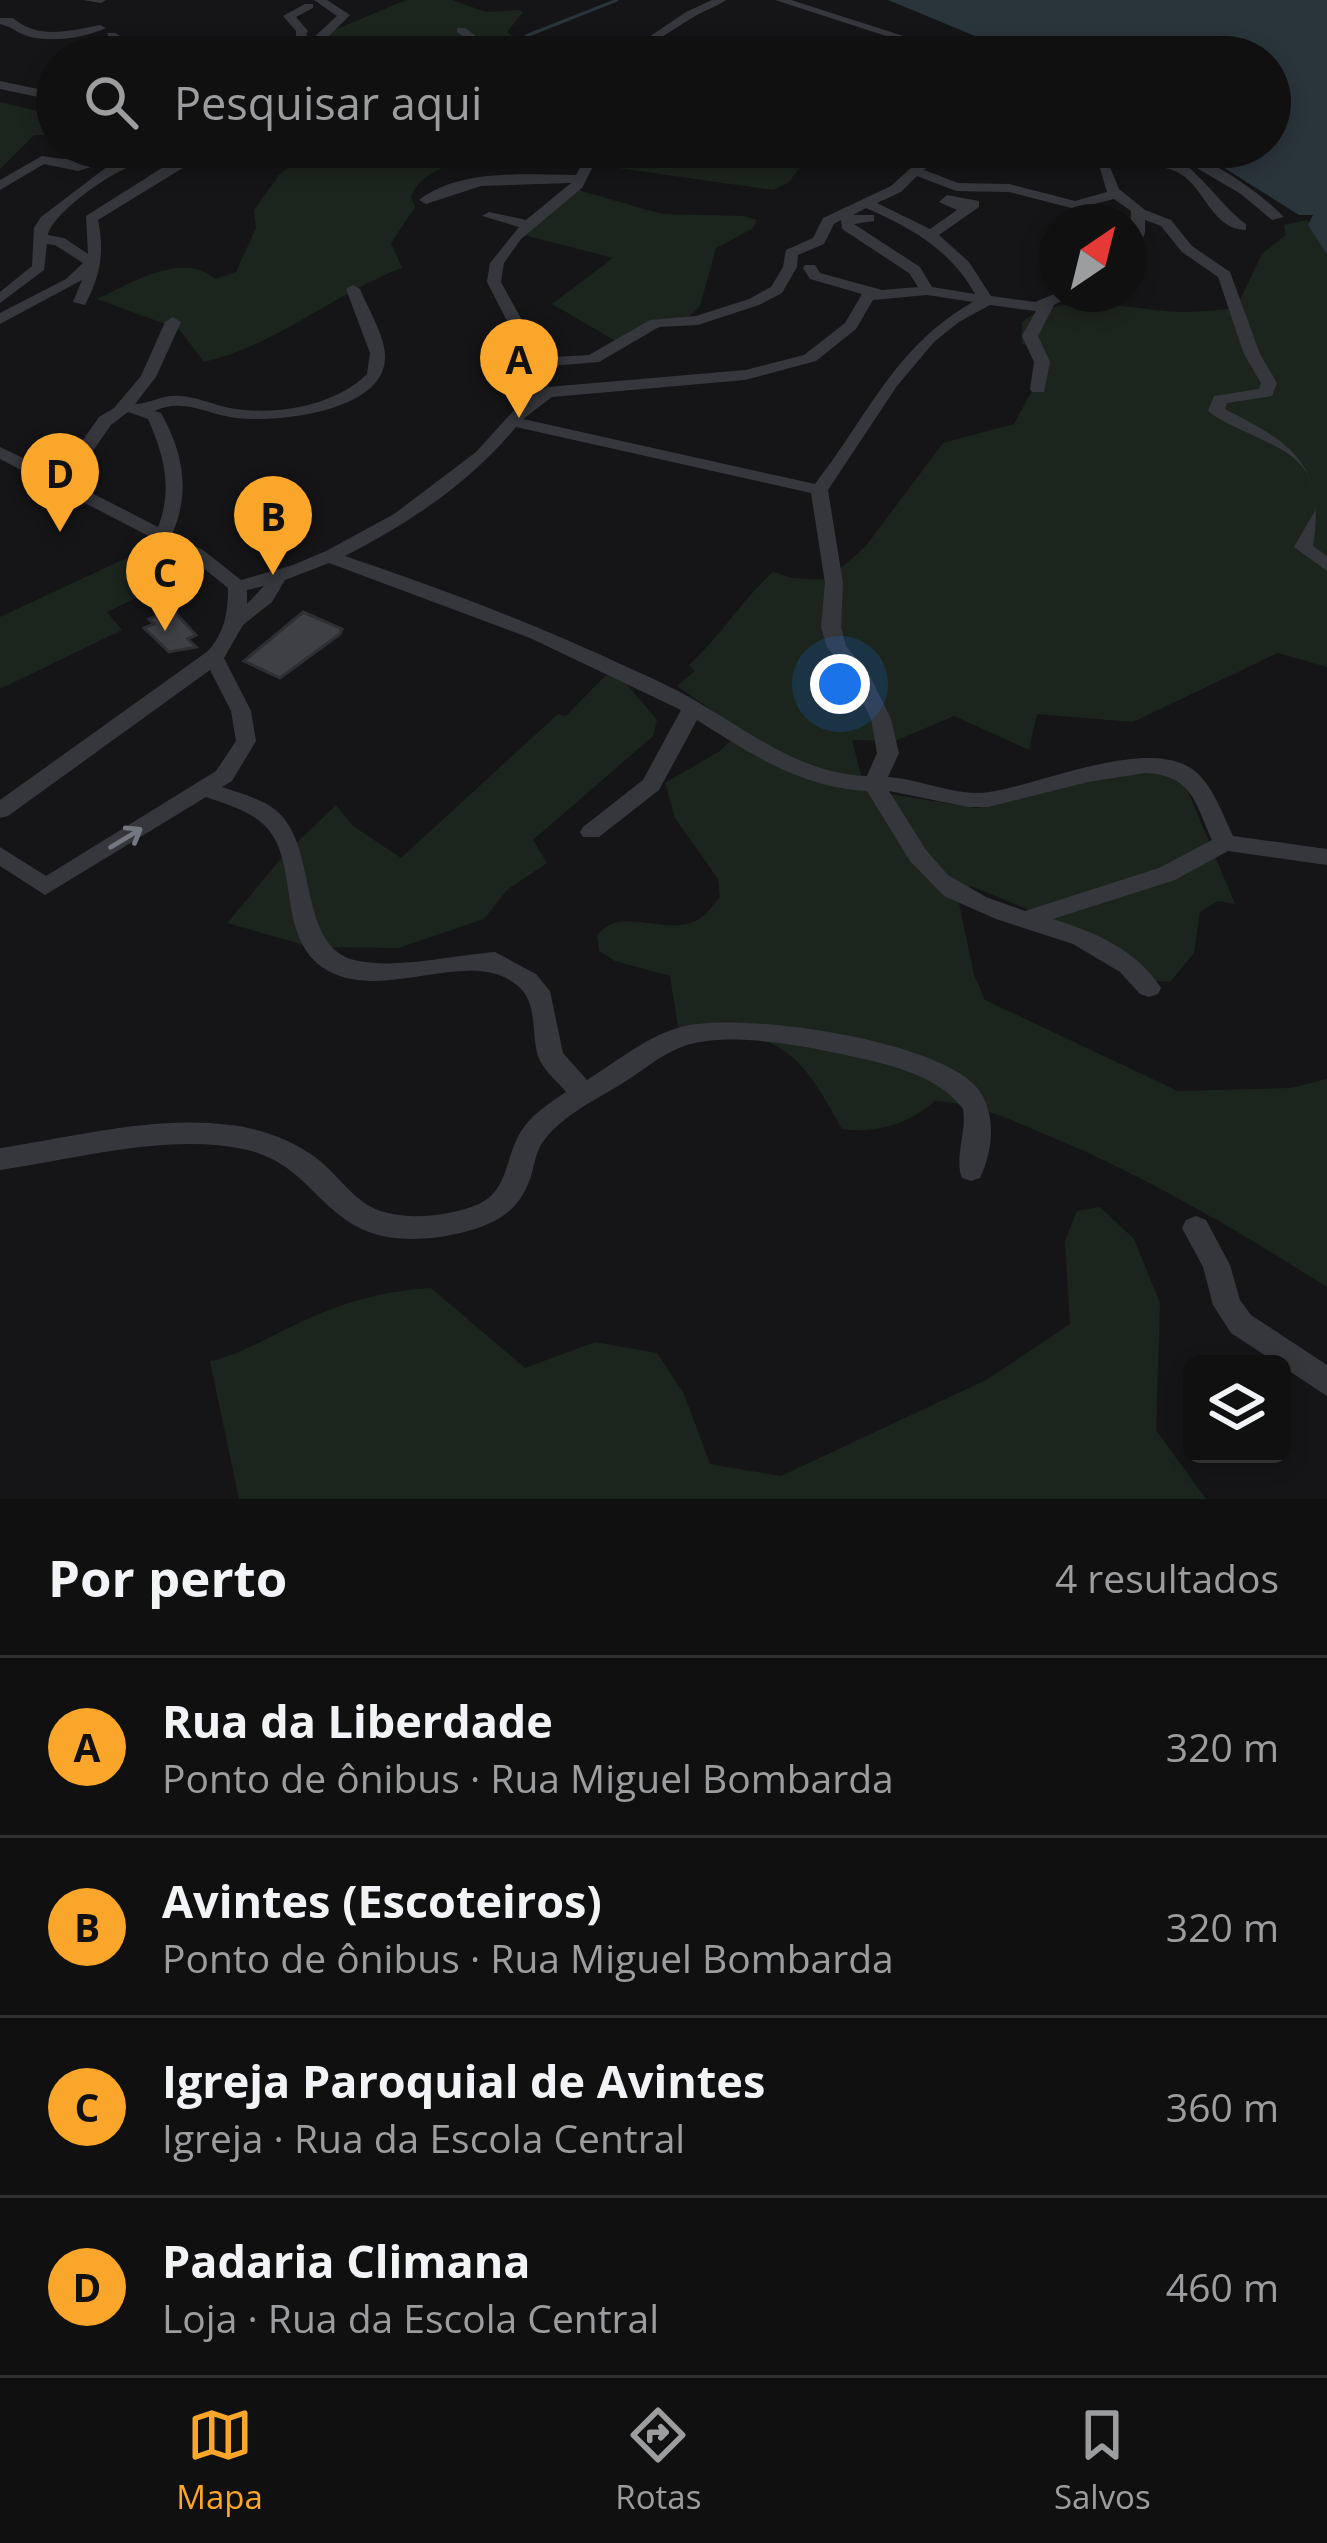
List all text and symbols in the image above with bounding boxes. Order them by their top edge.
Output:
search box [36,36,1291,168]
icon: search [78,69,144,135]
text: Pesquisar aqui [174,72,482,133]
north arrow [1039,204,1147,312]
pin: A [480,319,558,418]
pin: D [21,433,99,532]
pin: B [234,476,312,575]
pin: C [126,532,204,631]
your location [810,654,870,714]
one-way arrow [108,826,142,850]
map controls [1183,1355,1291,1463]
button: layers [1183,1355,1291,1463]
text: Por perto [48,1542,287,1612]
text: 4 resultados [1055,1551,1279,1604]
text: Rua da Liberdade [162,1690,553,1751]
text: A [74,1720,100,1773]
text: 320 m [1166,1720,1279,1773]
text: Ponto de ônibus · Rua Miguel Bombarda [162,1751,894,1804]
text: Avintes (Escoteiros) [162,1870,602,1931]
text: B [74,1900,100,1953]
text: 320 m [1166,1900,1279,1953]
text: Ponto de ônibus · Rua Miguel Bombarda [162,1931,894,1984]
text: Igreja Paroquial de Avintes [162,2050,765,2111]
text: C [75,2080,99,2133]
text: 360 m [1166,2080,1279,2133]
text: Igreja · Rua da Escola Central [162,2111,685,2164]
text: Padaria Climana [162,2230,530,2291]
text: D [73,2260,101,2313]
text: 460 m [1166,2260,1279,2313]
text: Loja · Rua da Escola Central [162,2291,659,2344]
tab: Mapa [176,2402,263,2519]
tab: Rotas [615,2402,701,2519]
tab: Salvos [1054,2402,1151,2519]

